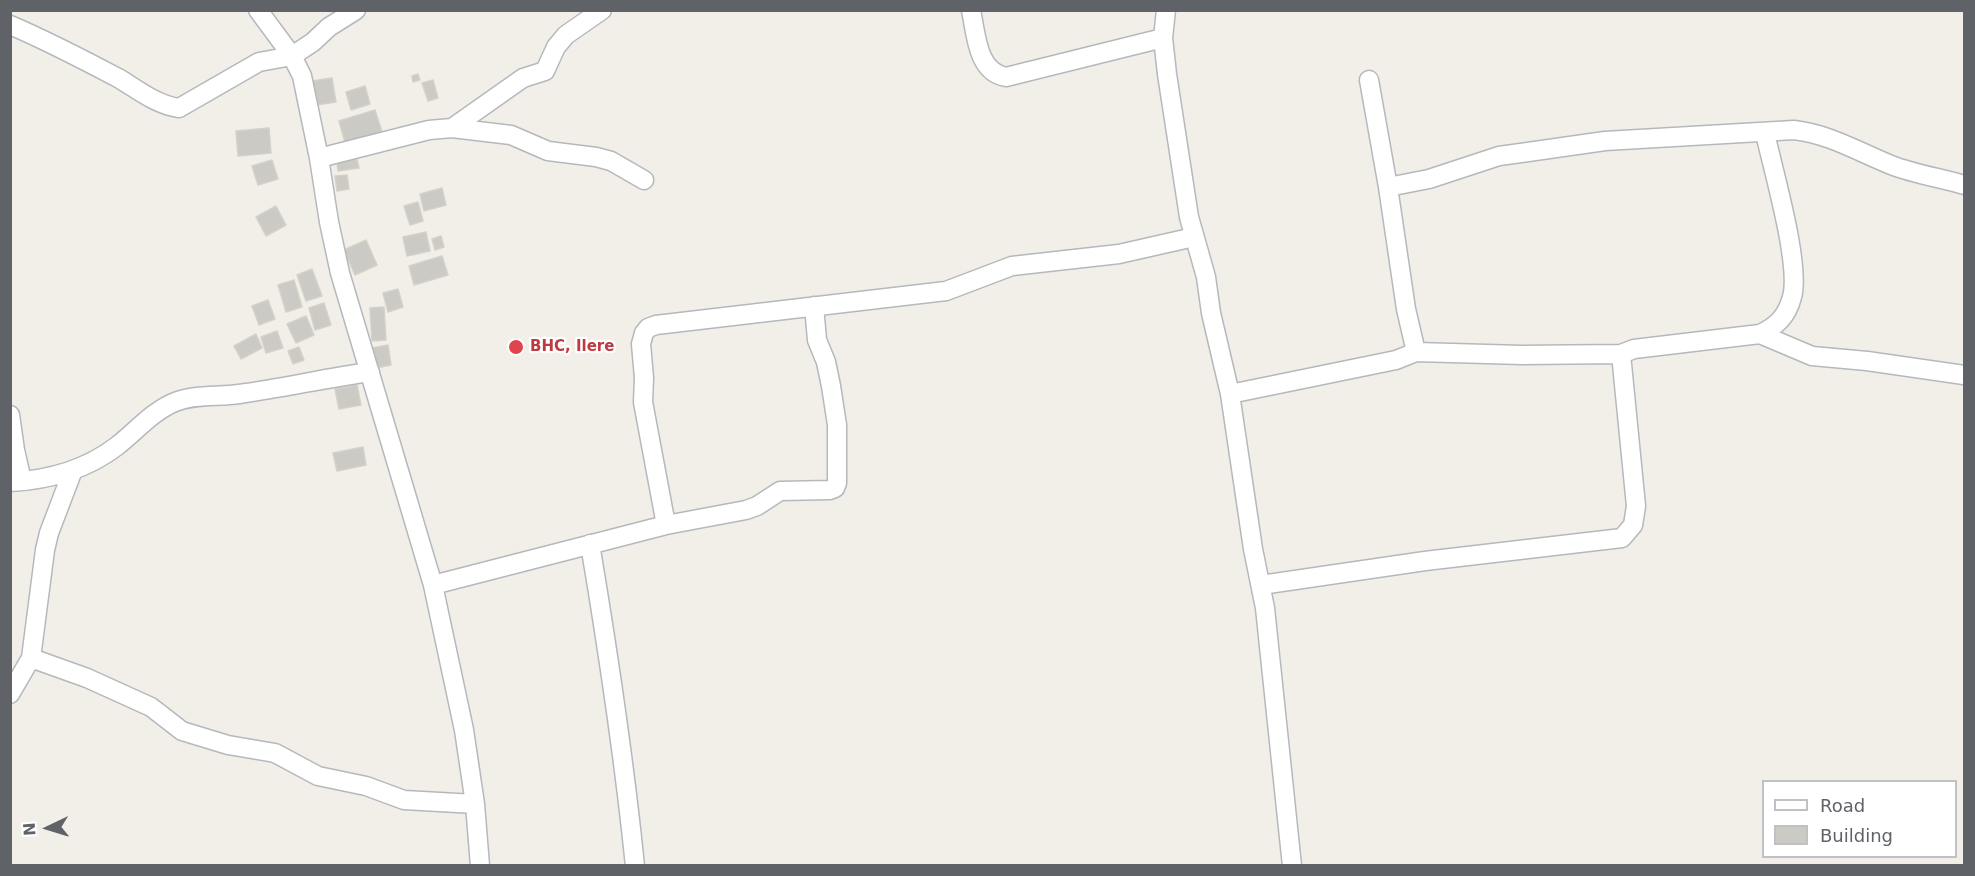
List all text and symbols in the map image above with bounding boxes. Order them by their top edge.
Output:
marker: BHC, Ilere [507,338,525,356]
place label: BHC, Ilere [530,338,614,356]
legend [1762,780,1957,858]
text: Road [1820,795,1865,816]
north arrow [18,798,78,858]
text: N [20,822,39,837]
text: Building [1820,825,1893,846]

